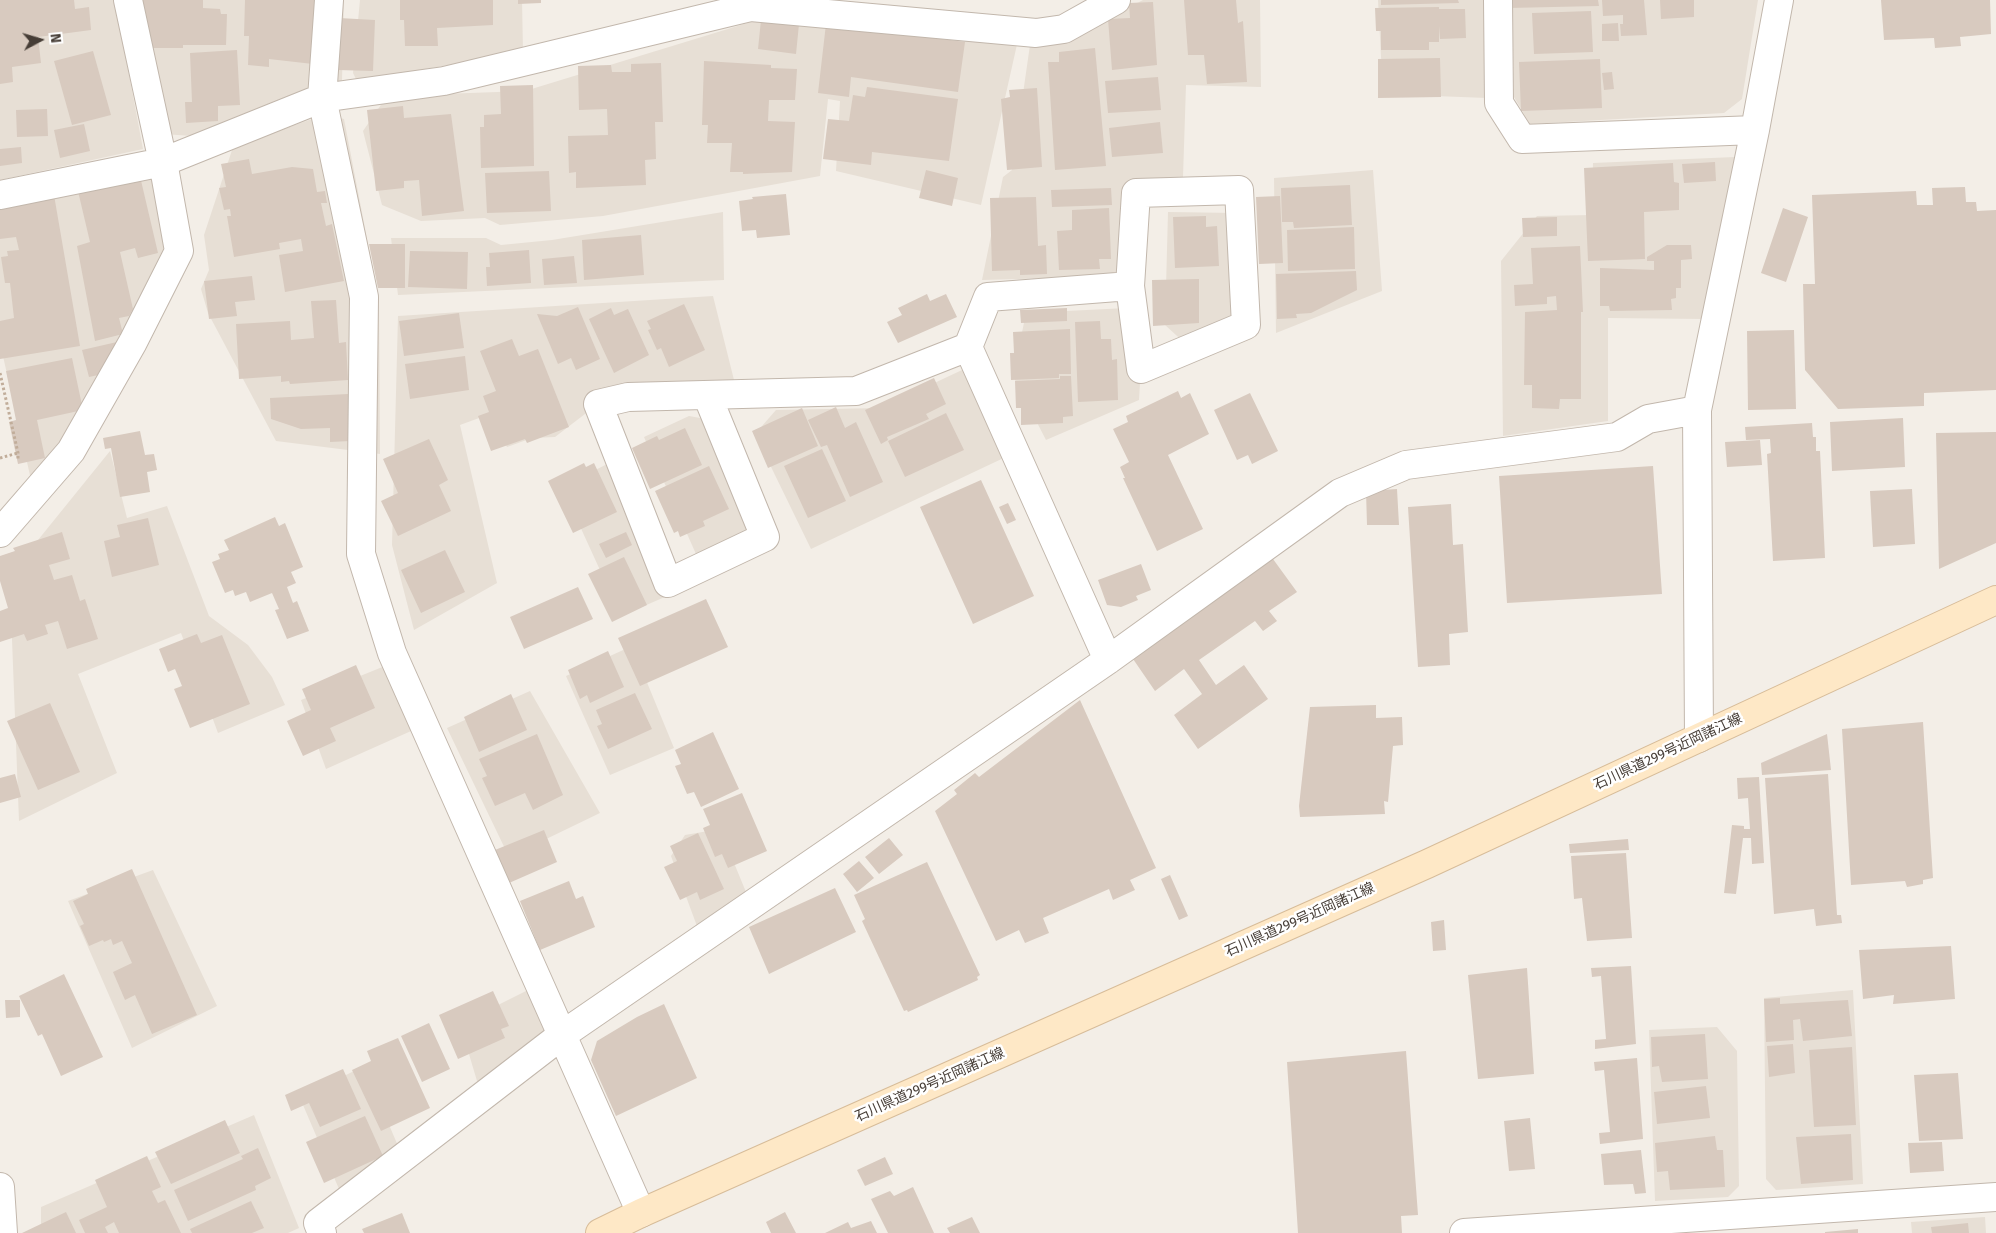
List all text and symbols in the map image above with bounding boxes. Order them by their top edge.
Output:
north arrow [15,15,65,65]
text: N [46,33,64,44]
street label: 石川県道299号近岡諸江線 [1591,710,1745,794]
street label: 石川県道299号近岡諸江線 [1223,879,1377,961]
street label: 石川県道299号近岡諸江線 [853,1044,1007,1126]

